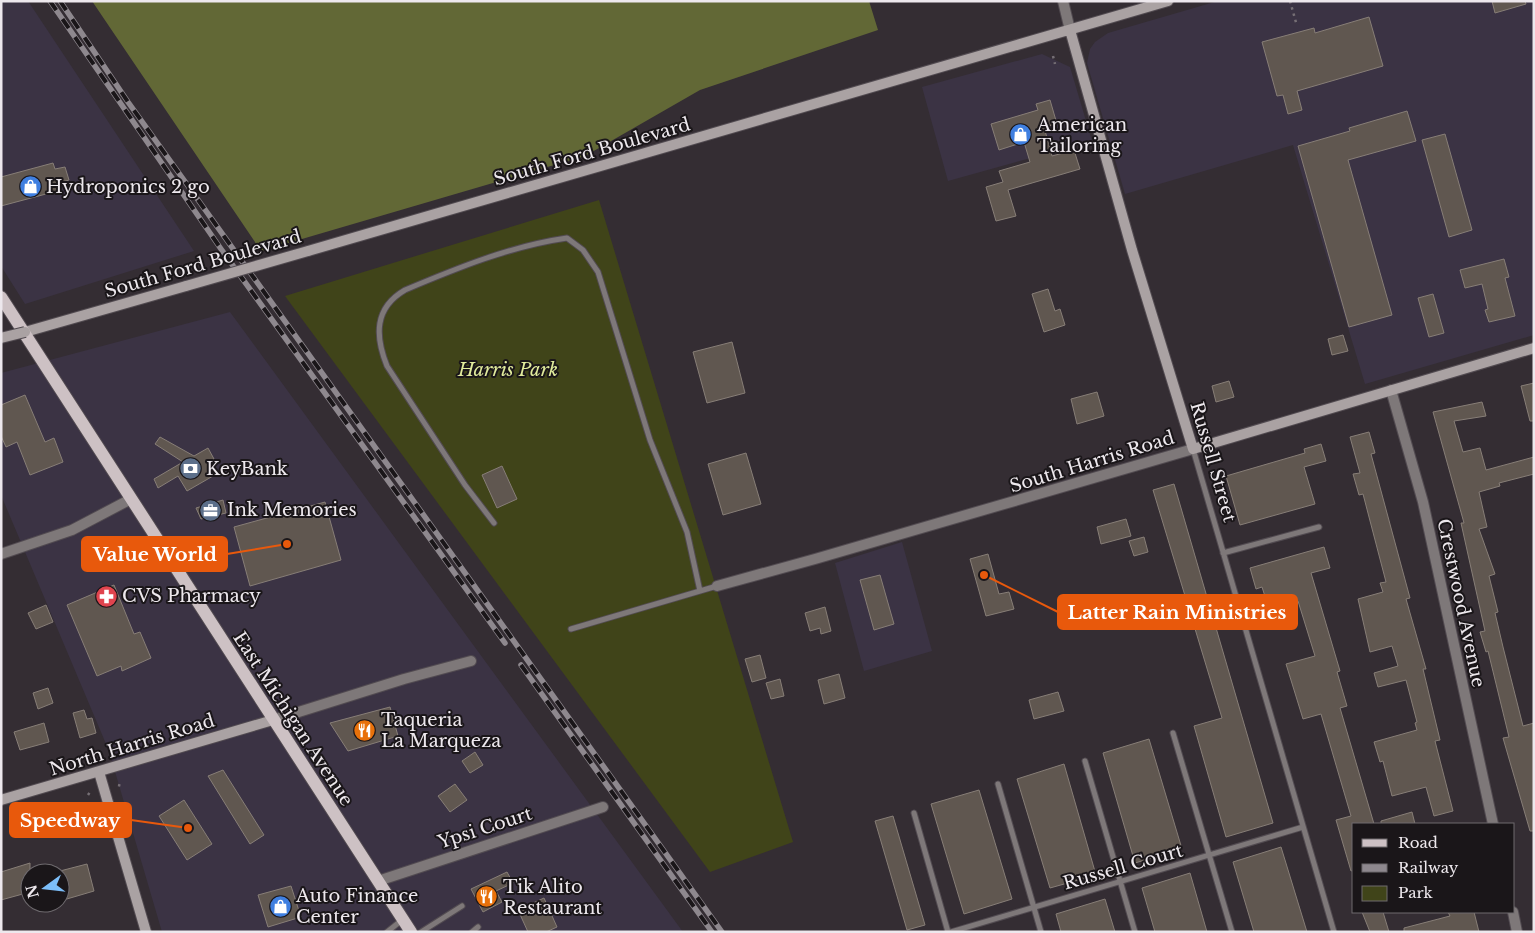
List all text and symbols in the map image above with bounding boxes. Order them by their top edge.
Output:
street label: South Ford Boulevard [491,113,693,191]
place label: American Tailoring [1036,114,1127,157]
shop icon: American Tailoring [1009,123,1033,147]
shop icon: Hydroponics 2 go [18,175,42,199]
place label: Hydroponics 2 go [46,176,210,198]
street label: South Ford Boulevard [102,225,304,303]
park label: Harris Park [457,359,558,381]
street label: Russell Street [1185,399,1241,525]
street label: South Harris Road [1007,426,1177,498]
bank icon: KeyBank [178,457,202,481]
place label: KeyBank [206,458,288,480]
office icon: Ink Memories [199,498,223,522]
place label: Ink Memories [227,499,357,521]
street label: Crestwood Avenue [1432,517,1490,689]
callout: Value World [82,537,227,571]
text: Value World [92,543,217,566]
pharmacy icon: CVS Pharmacy [94,584,118,608]
place label: CVS Pharmacy [122,585,261,607]
callout: Latter Rain Ministries [1058,595,1297,629]
text: Latter Rain Ministries [1068,601,1287,624]
street label: East Michigan Avenue [228,628,358,810]
street label: North Harris Road [47,709,217,781]
place label: Taqueria La Marqueza [381,709,501,752]
restaurant icon: Taqueria La Marqueza [353,718,377,742]
street label: Ypsi Court [434,802,535,854]
callout: Speedway [10,803,131,837]
text: Speedway [20,809,121,832]
legend [1352,823,1515,913]
text: Road [1398,833,1438,852]
street label: Russell Court [1061,839,1186,895]
text: Railway [1398,858,1459,877]
north arrow [20,863,70,913]
place label: Tik Alito Restaurant [503,876,602,919]
text: N [22,883,43,900]
text: Park [1398,883,1434,902]
place label: Auto Finance Center [295,885,418,928]
restaurant icon: Tik Alito Restaurant [475,885,499,909]
shop icon: Auto Finance Center [268,894,292,918]

